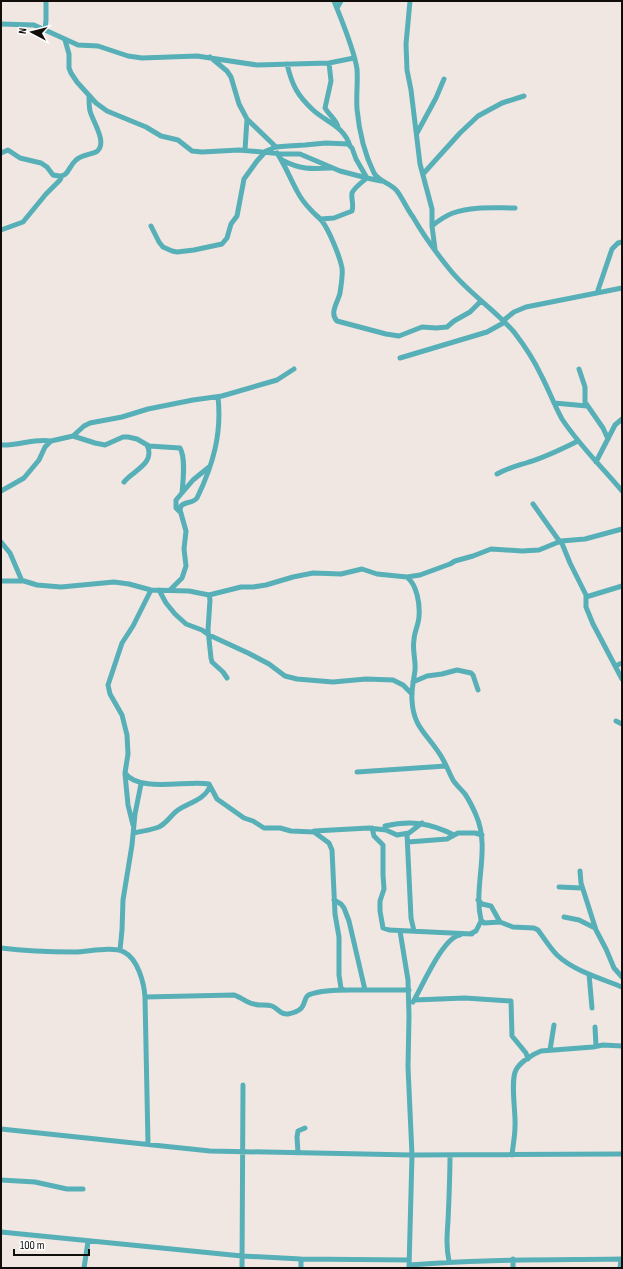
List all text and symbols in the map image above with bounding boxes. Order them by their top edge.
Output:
north arrow [12,12,52,52]
text: N [16,27,29,35]
scale bar [14,1231,89,1257]
text: 100 m [20,1238,45,1253]

